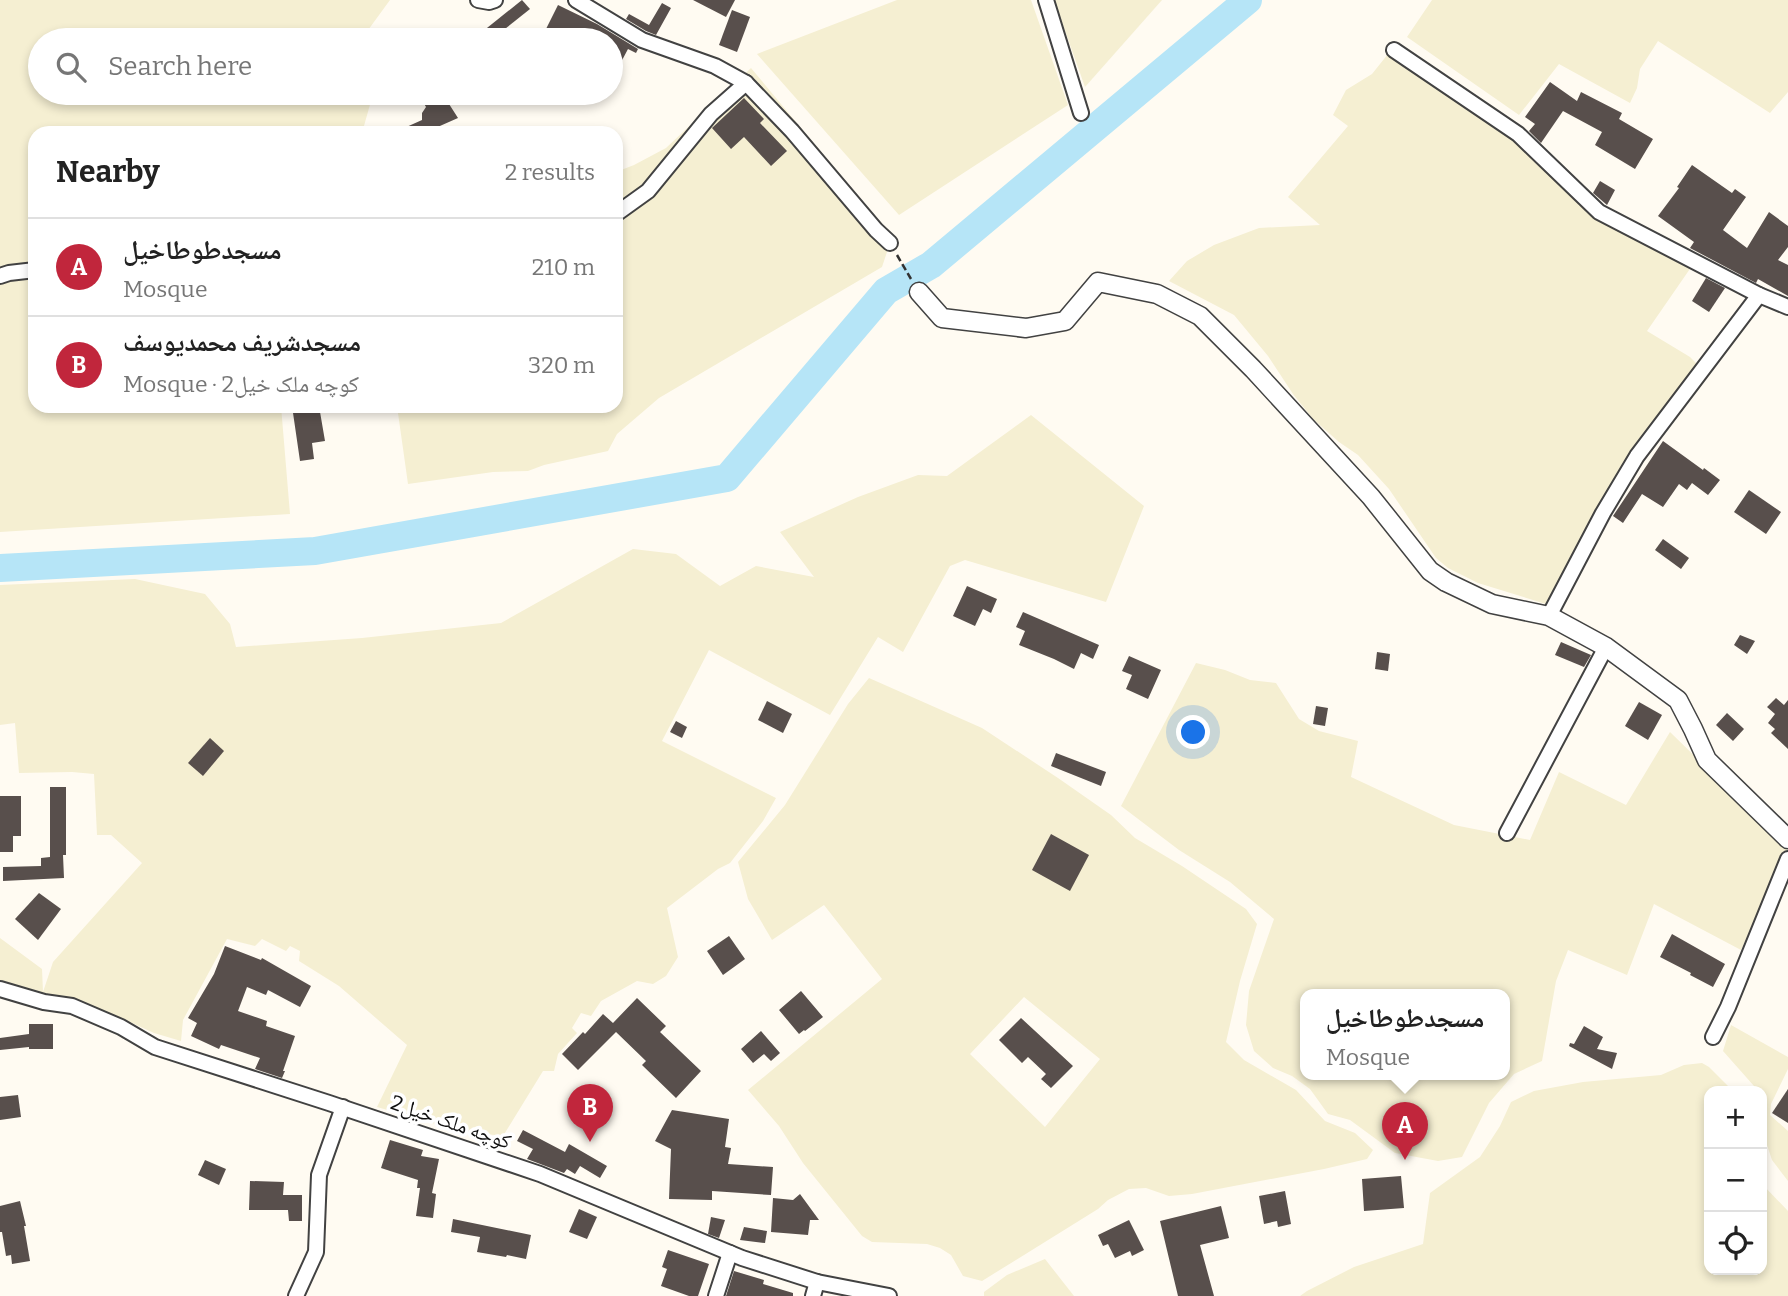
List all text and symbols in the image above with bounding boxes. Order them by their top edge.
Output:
search box [28,28,623,105]
icon: search [52,48,90,86]
text: Search here [108,51,252,82]
text: Nearby [56,154,160,190]
text: 2 results [505,158,595,186]
text: مسجدطوطاخیل [123,235,282,266]
text: A [71,253,87,281]
text: 210 m [532,253,595,281]
text: Mosque [123,275,207,303]
text: مسجدشریف محمدیوسف [123,327,361,358]
text: B [72,351,86,379]
text: 320 m [528,351,595,379]
text: Mosque · کوچه ملک خیل2 [123,370,359,398]
your location [1176,715,1210,749]
popup [1300,989,1510,1080]
text: مسجدطوطاخیل [1326,1003,1484,1034]
text: Mosque [1326,1043,1410,1071]
pin: B [567,1084,613,1142]
map controls [1704,1086,1767,1275]
button: + [1704,1086,1767,1149]
street label: کوچه ملک خیل2 [387,1089,515,1155]
pin: A [1382,1102,1428,1160]
button: − [1704,1149,1767,1212]
button: locate [1704,1212,1767,1275]

